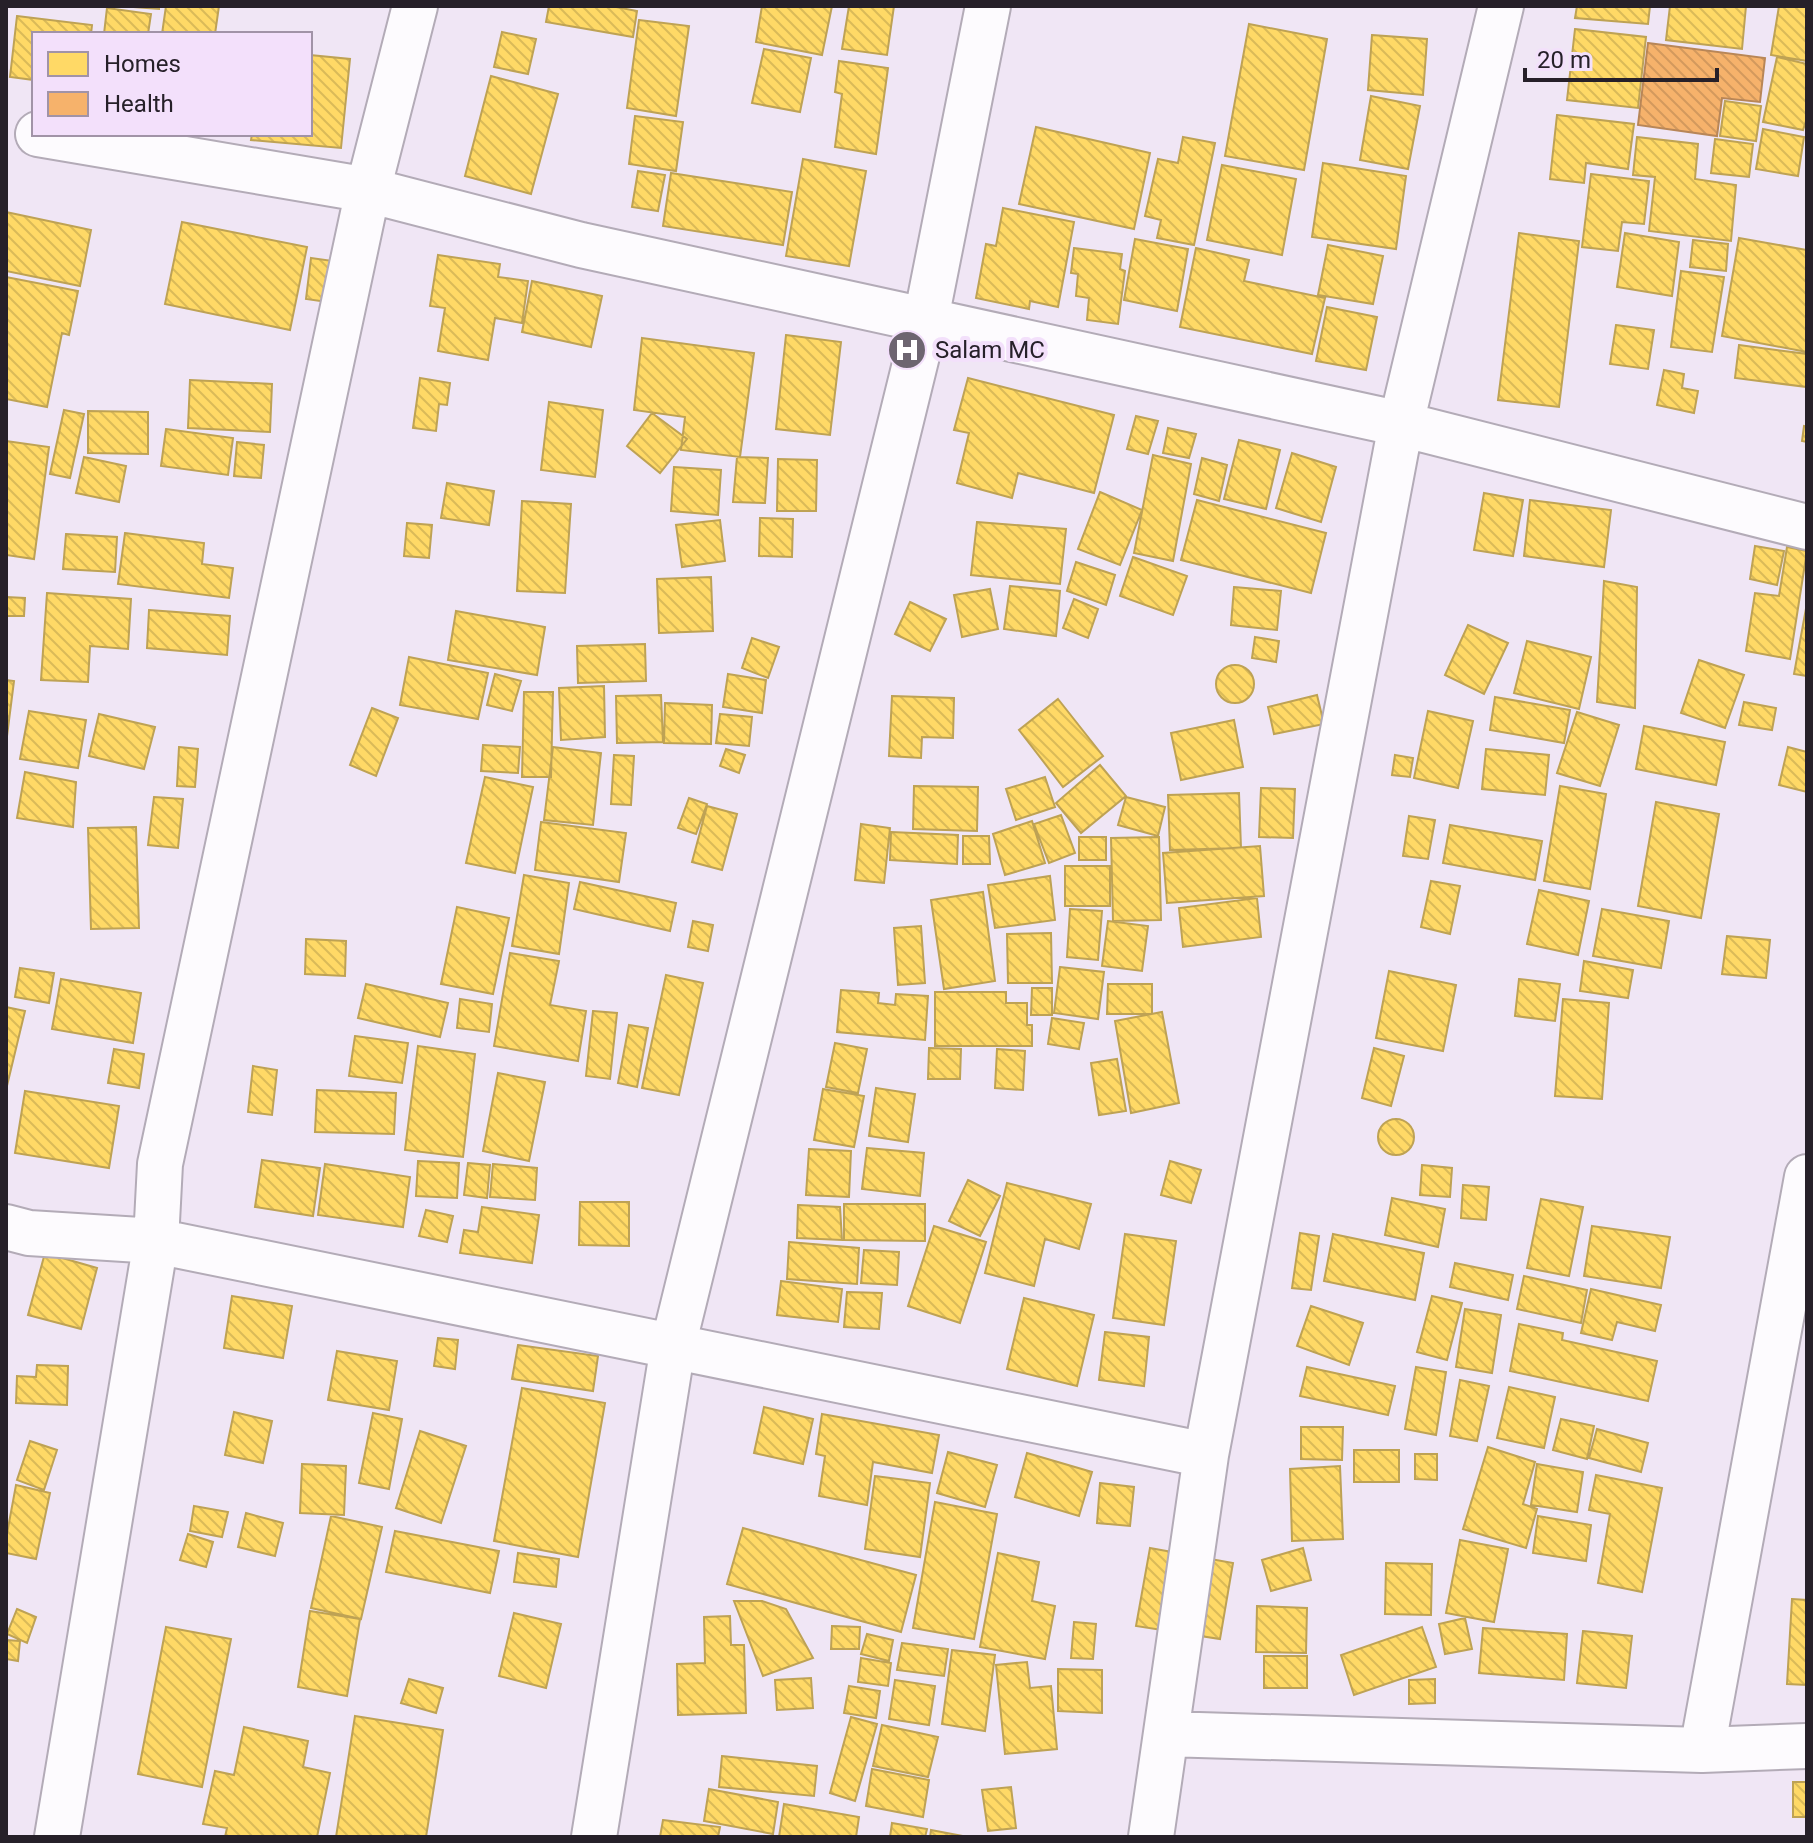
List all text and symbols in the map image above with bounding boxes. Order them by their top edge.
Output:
legend [32,32,312,136]
scale bar [1525,32,1717,82]
text: 20 m [1537,46,1591,74]
text: Homes [104,50,181,78]
text: Health [104,90,174,118]
hospital icon: Salam MC [886,329,928,371]
place label: Salam MC [935,336,1045,364]

